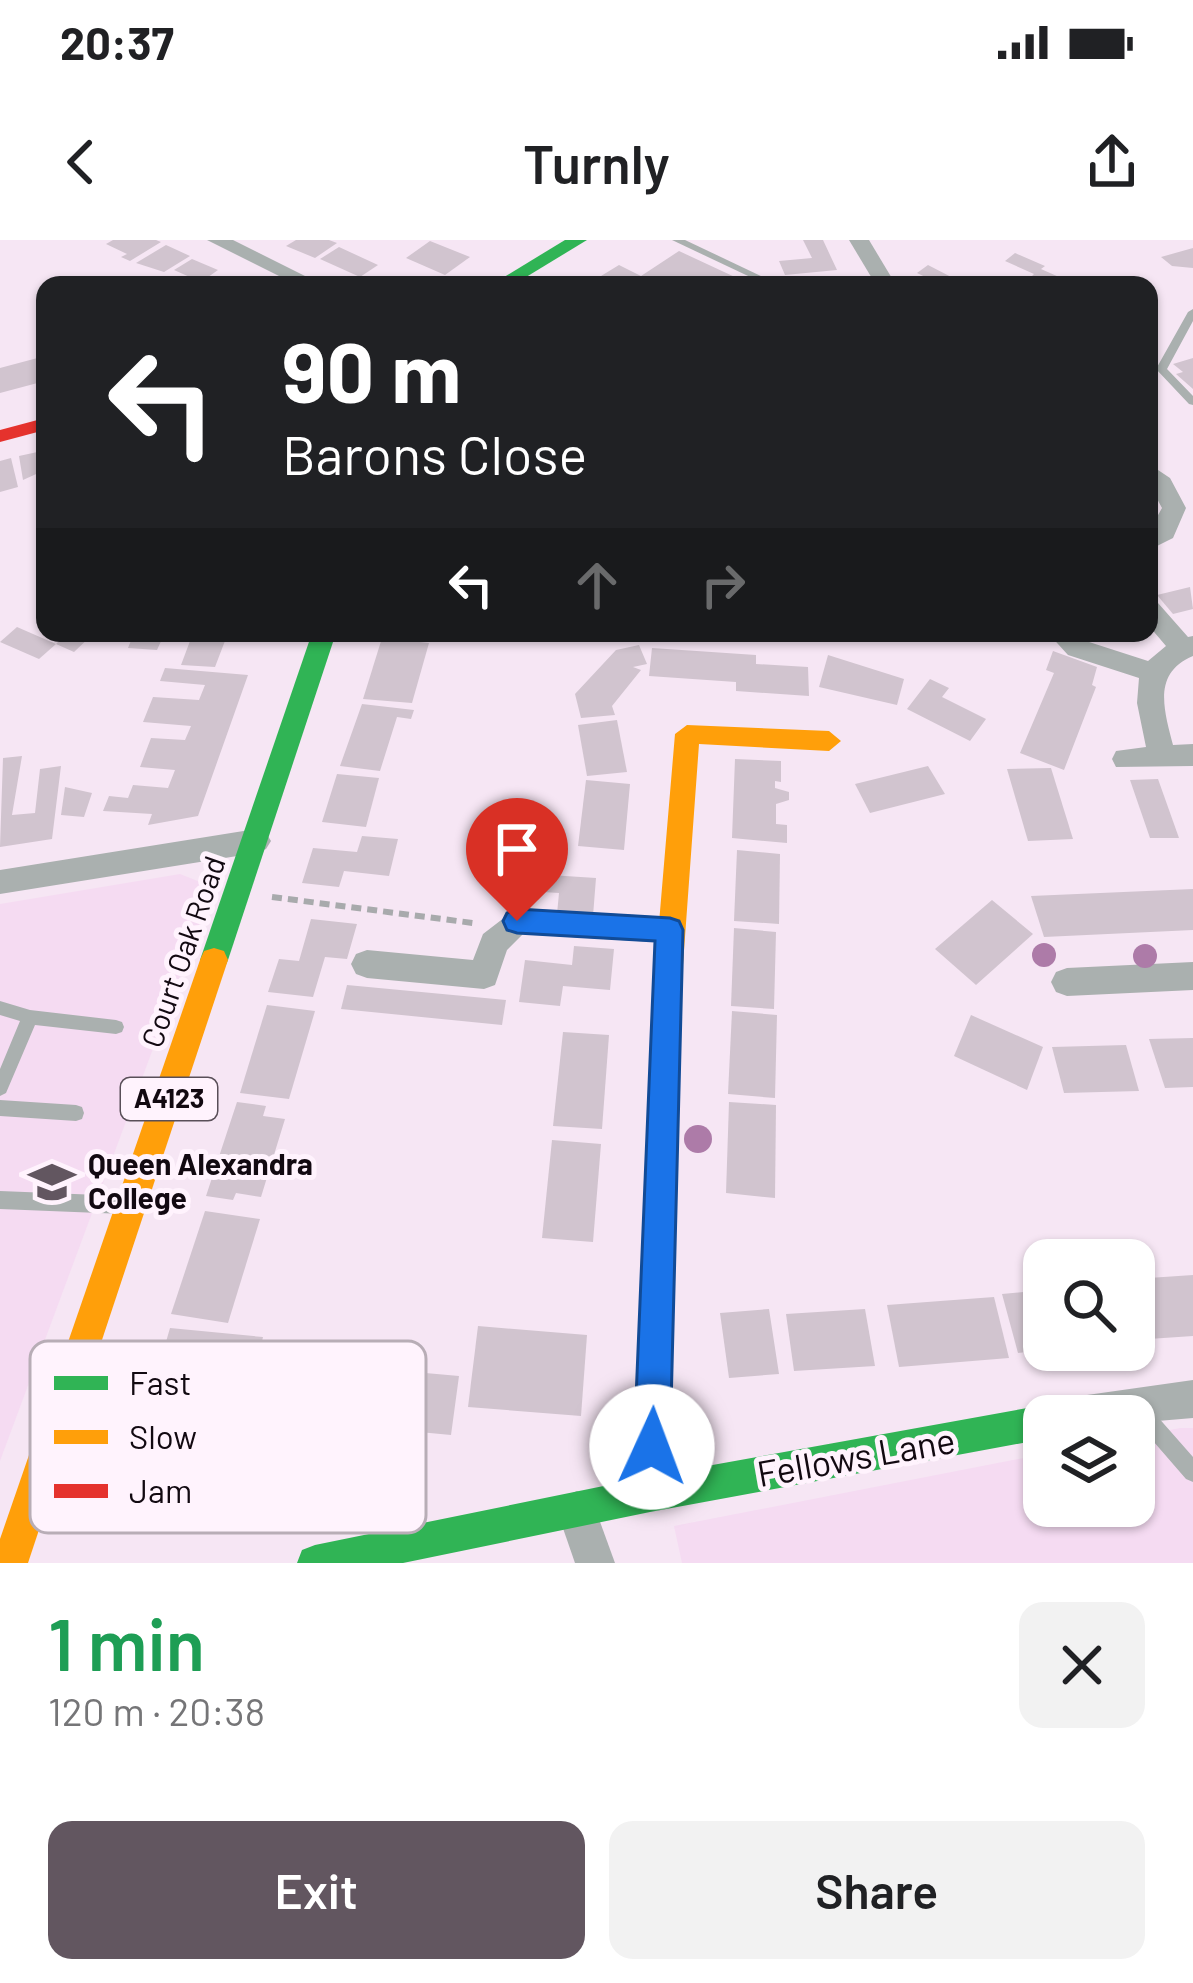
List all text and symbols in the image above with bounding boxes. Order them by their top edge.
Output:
text: 20:37 [60,15,174,69]
icon: back [48,129,114,195]
icon: share [1079,129,1145,195]
text: Turnly [523,130,670,195]
text: 90 m [282,319,461,420]
icon: left [84,324,240,480]
text: Barons Close [282,421,587,486]
icon: left [438,552,504,618]
icon: ahead [564,552,630,618]
icon: right [690,552,756,618]
pin [466,798,568,921]
icon: arrive [484,816,550,882]
street label: Court Oak Road [133,851,232,1052]
road number: A4123 [121,1078,217,1120]
place label: Queen Alexandra College [88,1145,313,1215]
school or university icon: Queen Alexandra College [27,1157,77,1207]
map controls [1023,1239,1155,1527]
button: search [1023,1239,1155,1371]
legend [30,1341,426,1533]
text: Fast [129,1362,191,1402]
position arrow [589,1384,715,1510]
button: layers [1023,1395,1155,1527]
text: Slow [129,1416,197,1456]
street label: Fellows Lane [753,1417,958,1494]
text: Jam [129,1470,192,1510]
text: 1 min [48,1599,205,1685]
button: close [1019,1602,1145,1728]
text: 120 m · 20:38 [48,1687,265,1734]
button: Exit [48,1821,585,1959]
button: Share [609,1821,1145,1959]

